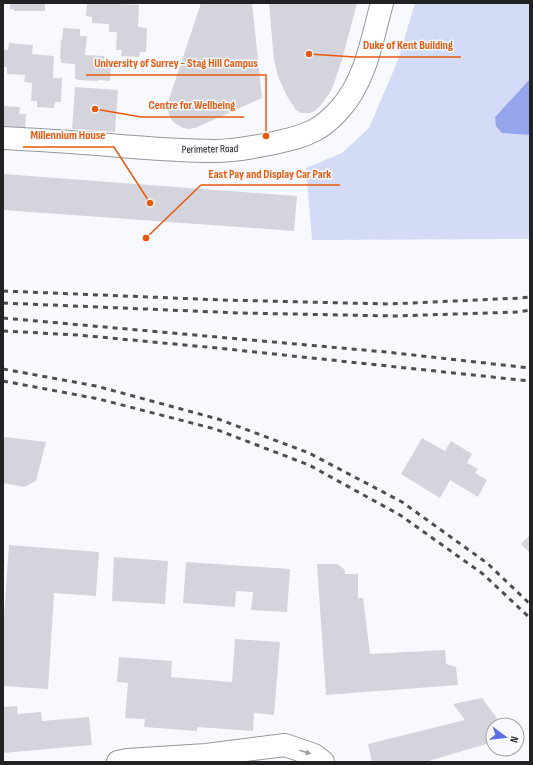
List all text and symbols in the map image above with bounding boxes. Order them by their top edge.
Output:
callout: Duke of Kent Building [355,33,461,57]
text: Duke of Kent Building [363,38,453,53]
callout: University of Surrey - Stag Hill Campus [86,51,266,75]
text: University of Surrey - Stag Hill Campus [94,56,258,71]
callout: Centre for Wellbeing [141,93,244,117]
text: Centre for Wellbeing [149,98,235,113]
callout: Millennium House [23,123,114,147]
text: Millennium House [31,128,105,143]
street label: Perimeter Road [182,142,239,156]
callout: East Pay and Display Car Park [201,161,340,185]
text: East Pay and Display Car Park [209,167,331,182]
north arrow [485,717,525,757]
text: N [507,735,521,744]
one-way arrow [299,749,311,755]

